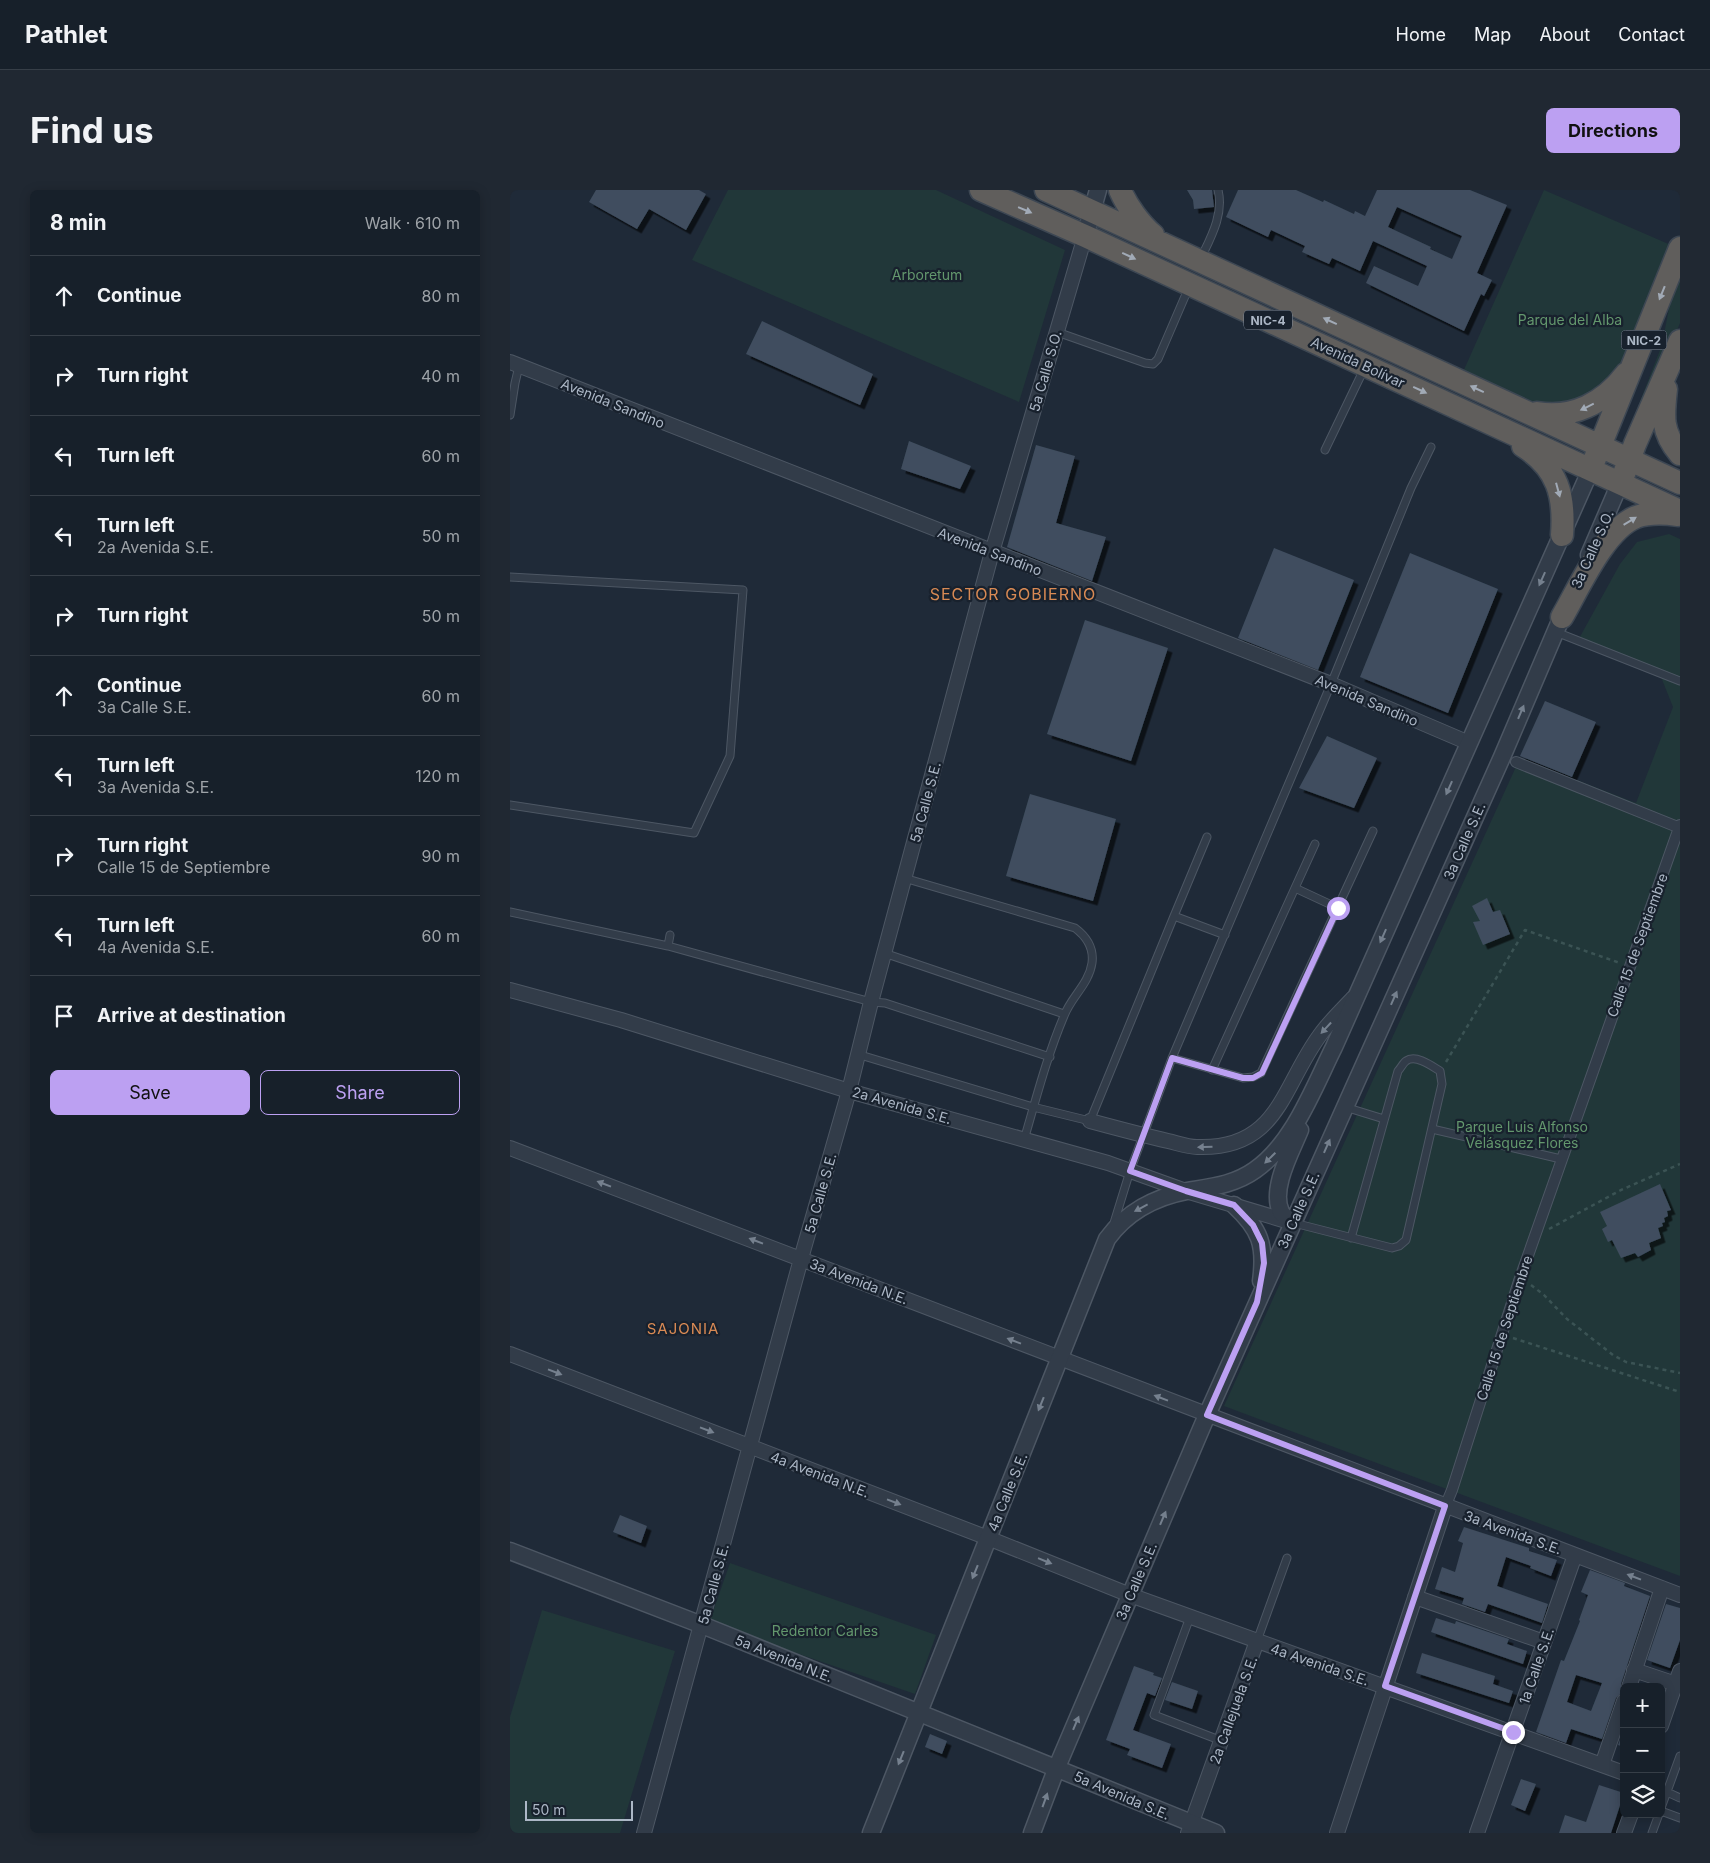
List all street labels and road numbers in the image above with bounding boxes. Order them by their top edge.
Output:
road number: NIC-4 [1244,310,1292,330]
street label: 5a Calle S.O. [1025,328,1065,414]
road number: NIC-2 [1622,330,1666,350]
street label: Avenida Bolívar [1308,333,1408,391]
street label: Avenida Sandino [559,374,667,432]
street label: 3a Calle S.O. [1567,507,1617,591]
street label: Avenida Sandino [935,523,1045,579]
street label: Avenida Sandino [1313,671,1421,729]
street label: 5a Calle S.E. [906,760,944,844]
street label: 3a Calle S.E. [1439,800,1489,882]
street label: Calle 15 de Septiembre [1603,871,1671,1019]
street label: 2a Avenida S.E. [850,1083,954,1127]
street label: 5a Calle S.E. [800,1151,840,1235]
street label: 3a Calle S.E. [1273,1169,1323,1251]
street label: Calle 15 de Septiembre [1472,1253,1536,1403]
street label: 3a Avenida N.E. [807,1254,911,1308]
street label: 4a Avenida N.E. [768,1447,872,1501]
street label: 4a Calle S.E. [984,1450,1030,1534]
street label: 3a Avenida S.E. [1462,1506,1564,1558]
street label: 3a Calle S.E. [1112,1540,1160,1622]
street label: 5a Calle S.E. [694,1542,732,1626]
street label: 1a Calle S.E. [1515,1625,1557,1707]
street label: 5a Avenida N.E. [733,1631,835,1685]
street label: 4a Avenida S.E. [1269,1639,1371,1689]
street label: 2a Callejuela S.E. [1206,1654,1260,1766]
street label: 5a Avenida S.E. [1072,1767,1172,1823]

